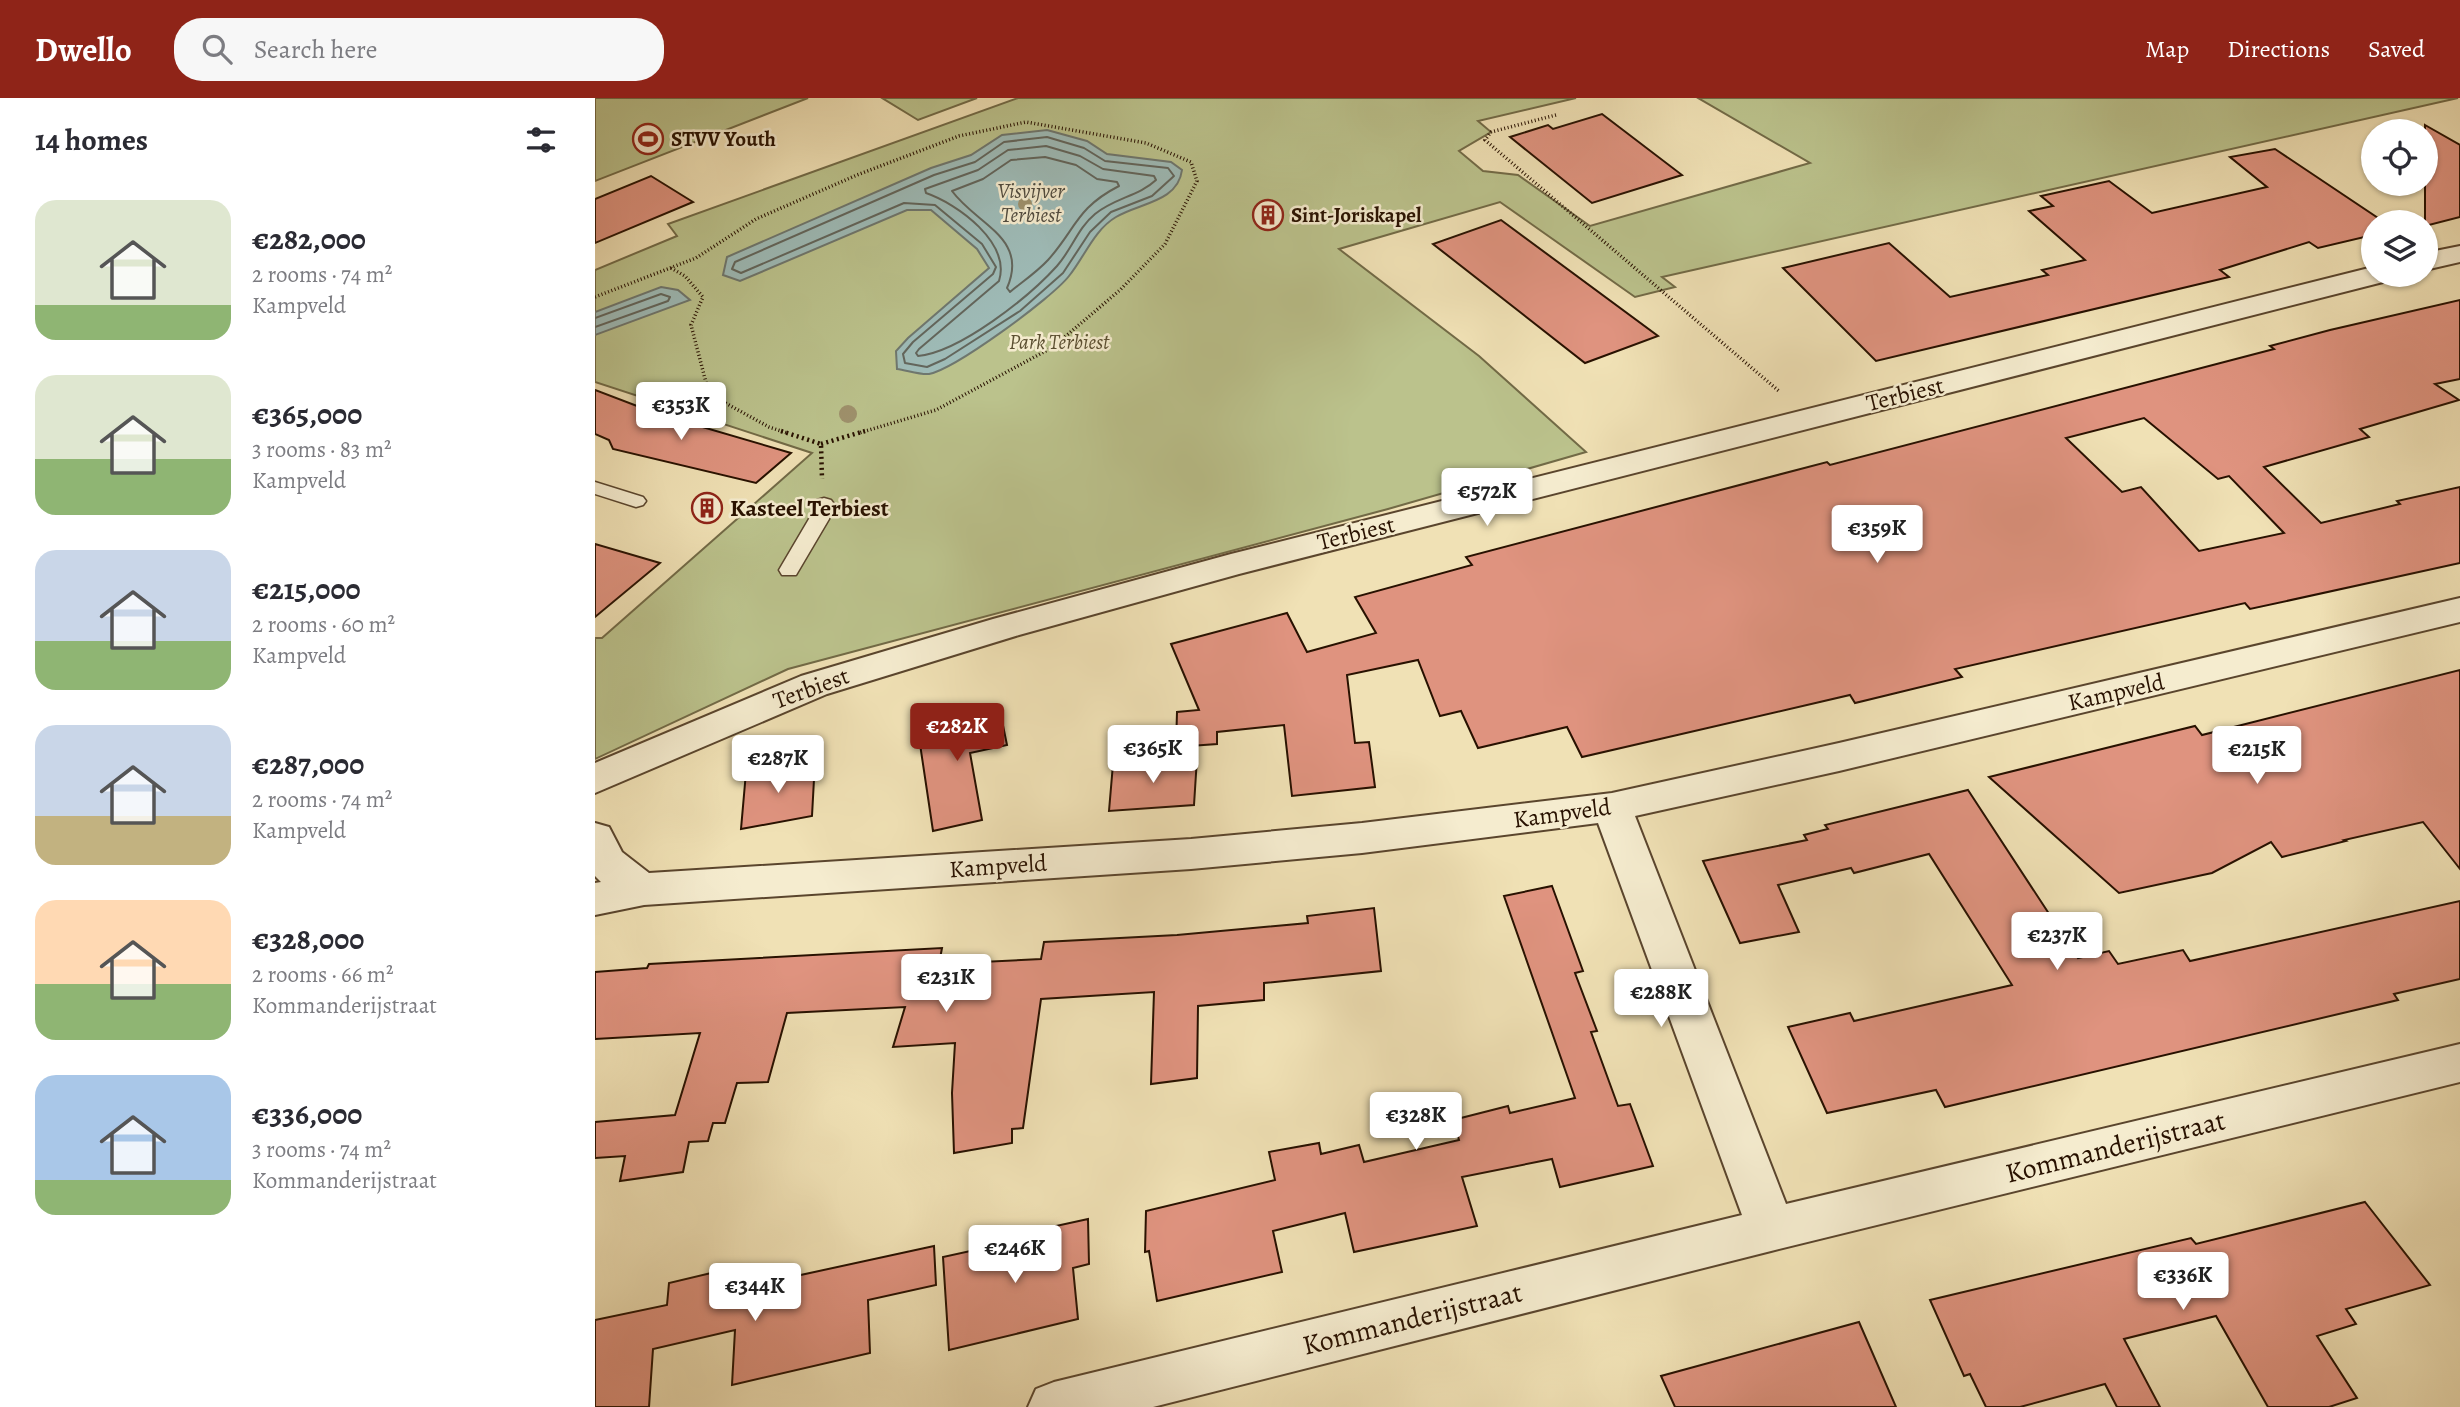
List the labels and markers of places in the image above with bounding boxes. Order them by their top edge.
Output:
sports icon: STVV Youth [631,122,665,156]
place label: STVV Youth [671,125,776,153]
building icon: Sint-Joriskapel [1251,198,1285,232]
place label: Sint-Joriskapel [1291,201,1422,229]
pin: €353K [632,382,730,442]
pin: €572K [1438,468,1536,528]
building icon: Kasteel Terbiest [690,491,724,525]
place label: Kasteel Terbiest [730,492,889,524]
pin: €359K [1828,505,1926,565]
pin: €282K [908,704,1006,763]
pin: €365K [1104,726,1202,785]
pin: €215K [2208,726,2306,786]
pin: €287K [729,736,827,795]
pin: €237K [2008,912,2106,972]
pin: €231K [897,954,995,1014]
pin: €288K [1612,970,1710,1029]
pin: €328K [1367,1093,1465,1152]
pin: €246K [966,1226,1064,1285]
pin: €336K [2134,1252,2232,1312]
pin: €344K [706,1264,804,1323]

